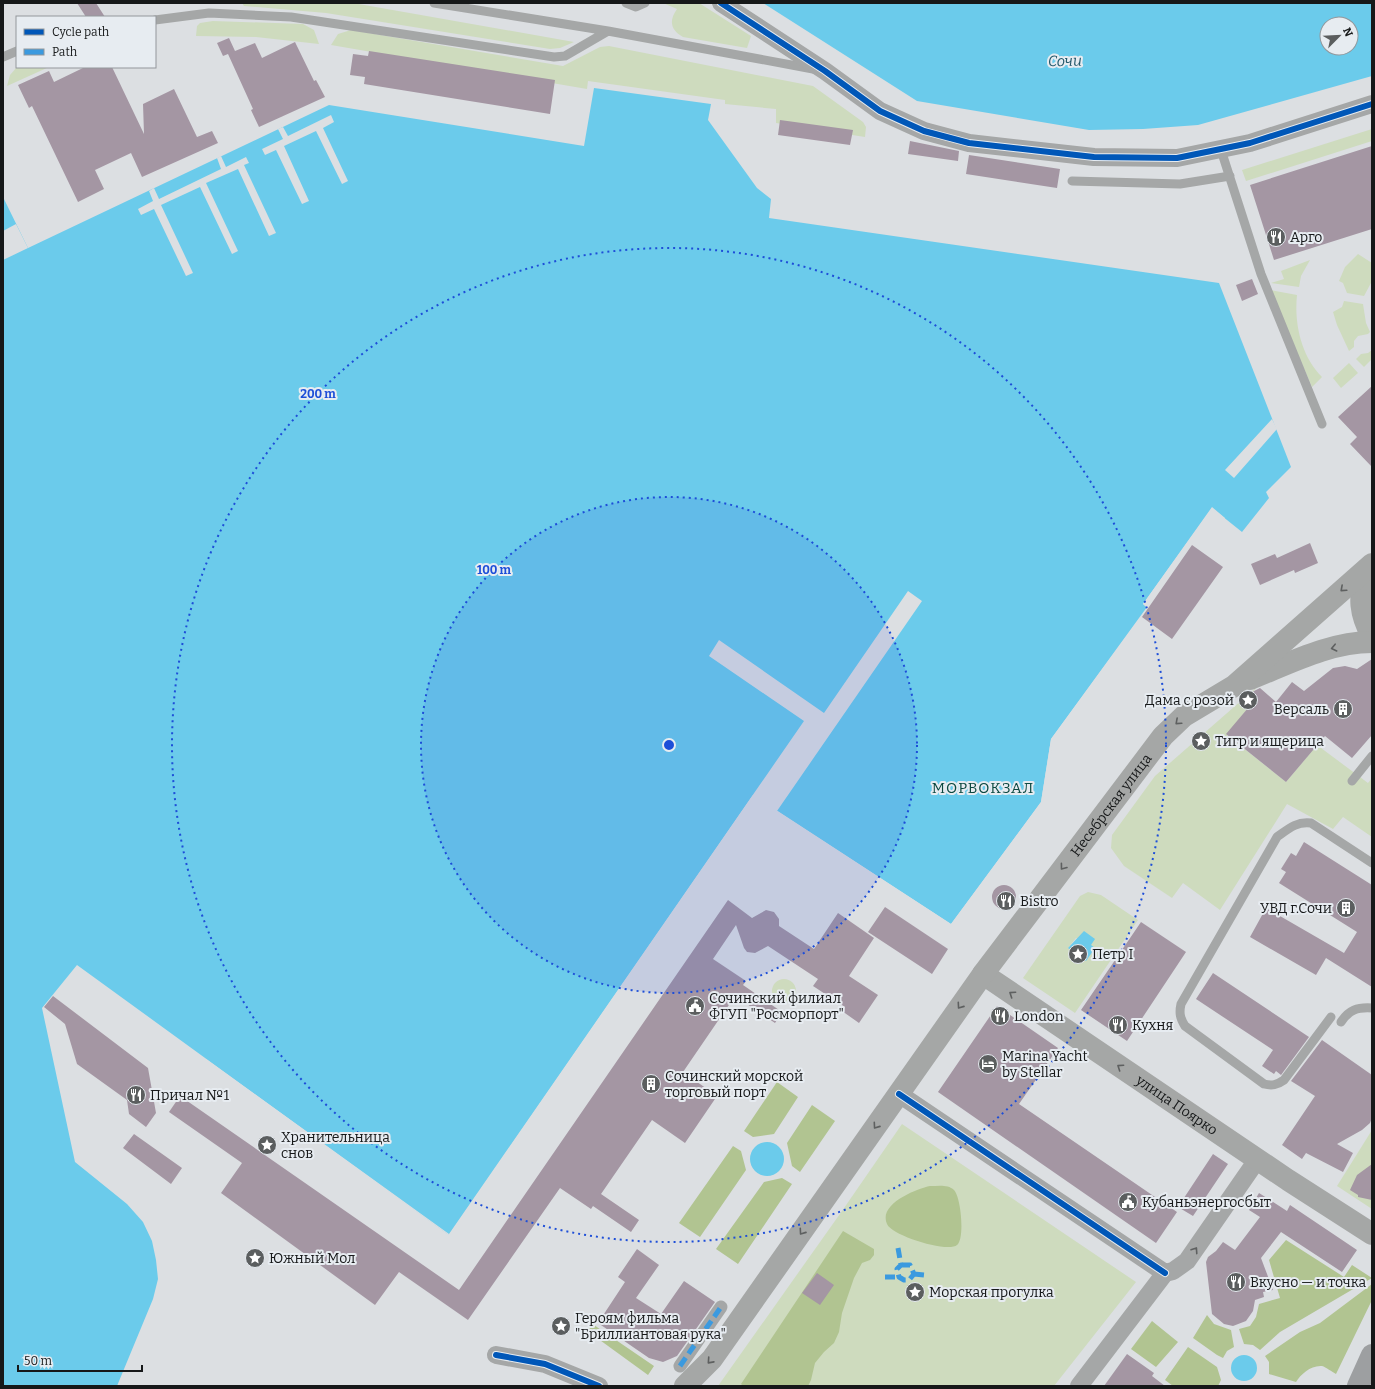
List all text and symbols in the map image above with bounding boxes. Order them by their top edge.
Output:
legend [16,16,156,68]
north arrow [1319,16,1359,56]
text: Cycle path [52,25,110,39]
text: N [1340,26,1356,39]
text: Path [52,45,78,59]
water label: Сочи [1048,52,1082,70]
restaurant icon: Арго [1265,226,1287,248]
place label: Арго [1290,229,1322,246]
text: 200 m [300,387,336,401]
text: 100 m [477,563,512,577]
one-way arrow [1340,585,1347,592]
one-way arrow [1330,643,1337,651]
place icon: Дама с розой [1237,689,1259,711]
place label: Дама с розой [1145,692,1234,709]
building icon: Версаль [1332,698,1354,720]
place label: Версаль [1274,701,1329,718]
one-way arrow [1175,717,1183,725]
place icon: Тигр и ящерица [1190,730,1212,752]
place label: Тигр и ящерица [1215,733,1324,750]
centre of rings [662,738,676,752]
street label: Несебрская улица [1067,750,1156,860]
district label: МОРВОКЗАЛ [932,779,1034,797]
one-way arrow [1060,863,1067,870]
restaurant icon: Bistro [995,890,1017,912]
place label: Bistro [1020,893,1059,910]
building icon: УВД г.Сочи [1335,897,1357,919]
place label: УВД г.Сочи [1260,900,1332,917]
place icon: Петр I [1067,943,1089,965]
place label: Петр I [1092,946,1133,963]
place label: Сочинский филиал ФГУП "Росморпорт" [709,990,844,1023]
one-way arrow [1009,992,1016,999]
public building icon: Сочинский филиал ФГУП "Росморпорт" [684,995,706,1017]
one-way arrow [958,1002,965,1009]
restaurant icon: London [989,1005,1011,1027]
place label: London [1014,1008,1064,1025]
restaurant icon: Кухня [1107,1014,1129,1036]
place label: Кухня [1132,1017,1173,1034]
place label: Marina Yacht by Stellar [1002,1048,1087,1081]
hotel icon: Marina Yacht by Stellar [977,1053,999,1075]
one-way arrow [1117,1064,1124,1072]
place label: Сочинский морской торговый порт [665,1068,803,1101]
street label: улица Поярко [1132,1071,1221,1139]
building icon: Сочинский морской торговый порт [640,1073,662,1095]
restaurant icon: Причал №1 [125,1084,147,1106]
place label: Причал №1 [150,1087,230,1104]
one-way arrow [874,1121,881,1128]
place label: Хранительница снов [281,1129,390,1162]
place icon: Хранительница снов [256,1134,278,1156]
public building icon: Кубаньэнергосбыт [1117,1191,1139,1213]
place label: Кубаньэнергосбыт [1142,1194,1271,1211]
one-way arrow [799,1228,806,1235]
place icon: Южный Мол [244,1247,266,1269]
one-way arrow [1190,1247,1198,1254]
place label: Южный Мол [269,1250,355,1267]
restaurant icon: Вкусно — и точка [1225,1271,1247,1293]
place label: Вкусно — и точка [1250,1274,1367,1291]
place icon: Морская прогулка [904,1281,926,1303]
place label: Морская прогулка [929,1284,1054,1301]
place label: Героям фильма "Бриллиантовая рука" [575,1310,726,1343]
place icon: Героям фильма "Бриллиантовая рука" [550,1315,572,1337]
scale bar [18,1347,142,1373]
text: 50 m [24,1354,53,1368]
one-way arrow [707,1356,715,1364]

